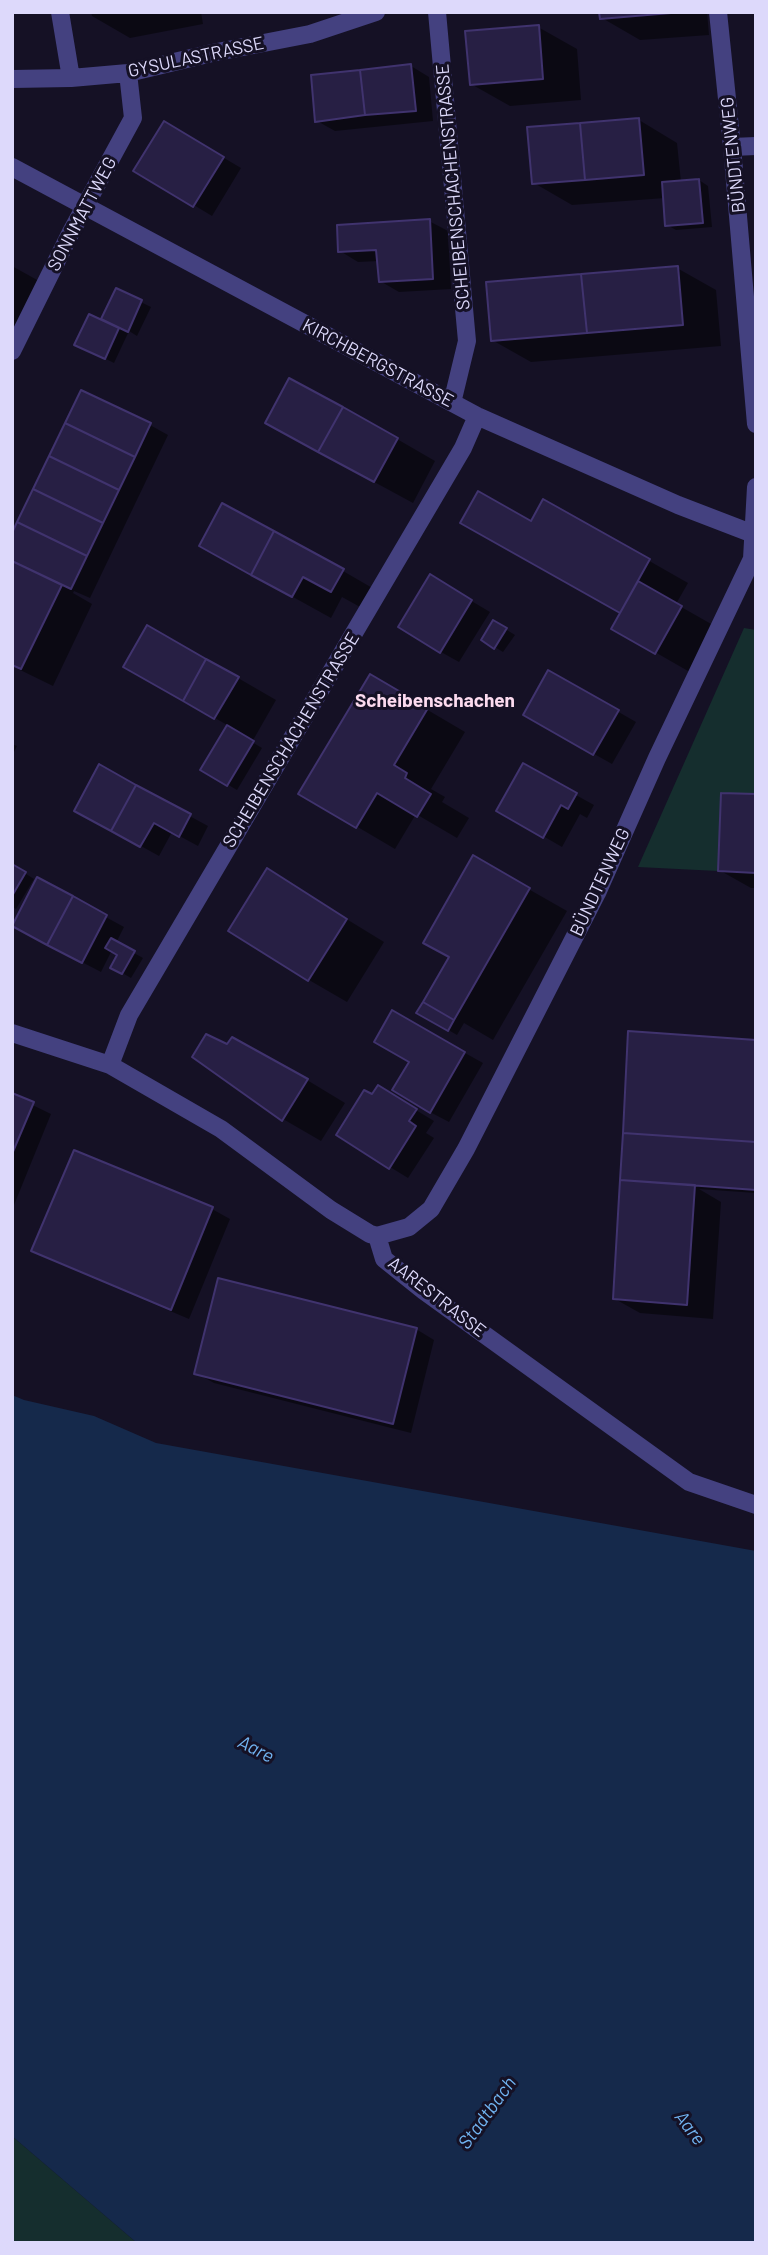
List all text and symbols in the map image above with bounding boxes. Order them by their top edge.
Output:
street label: GYSULASTRASSE [126,32,266,82]
street label: SCHEIBENSCHACHENSTRASSE [431,63,475,311]
street label: BÜNDTENWEG [716,96,750,214]
street label: SONNMATTWEG [43,153,121,275]
street label: KIRCHBERGSTRASSE [299,314,457,412]
street label: SCHEIBENSCHACHENSTRASSE [218,629,364,851]
district label: Scheibenschachen [355,690,515,712]
street label: BÜNDTENWEG [566,825,634,939]
street label: AARESTRASSE [384,1252,490,1342]
water label: Aare [234,1730,278,1768]
water label: Stadtbach [453,2072,521,2154]
water label: Aare [670,2106,710,2150]

